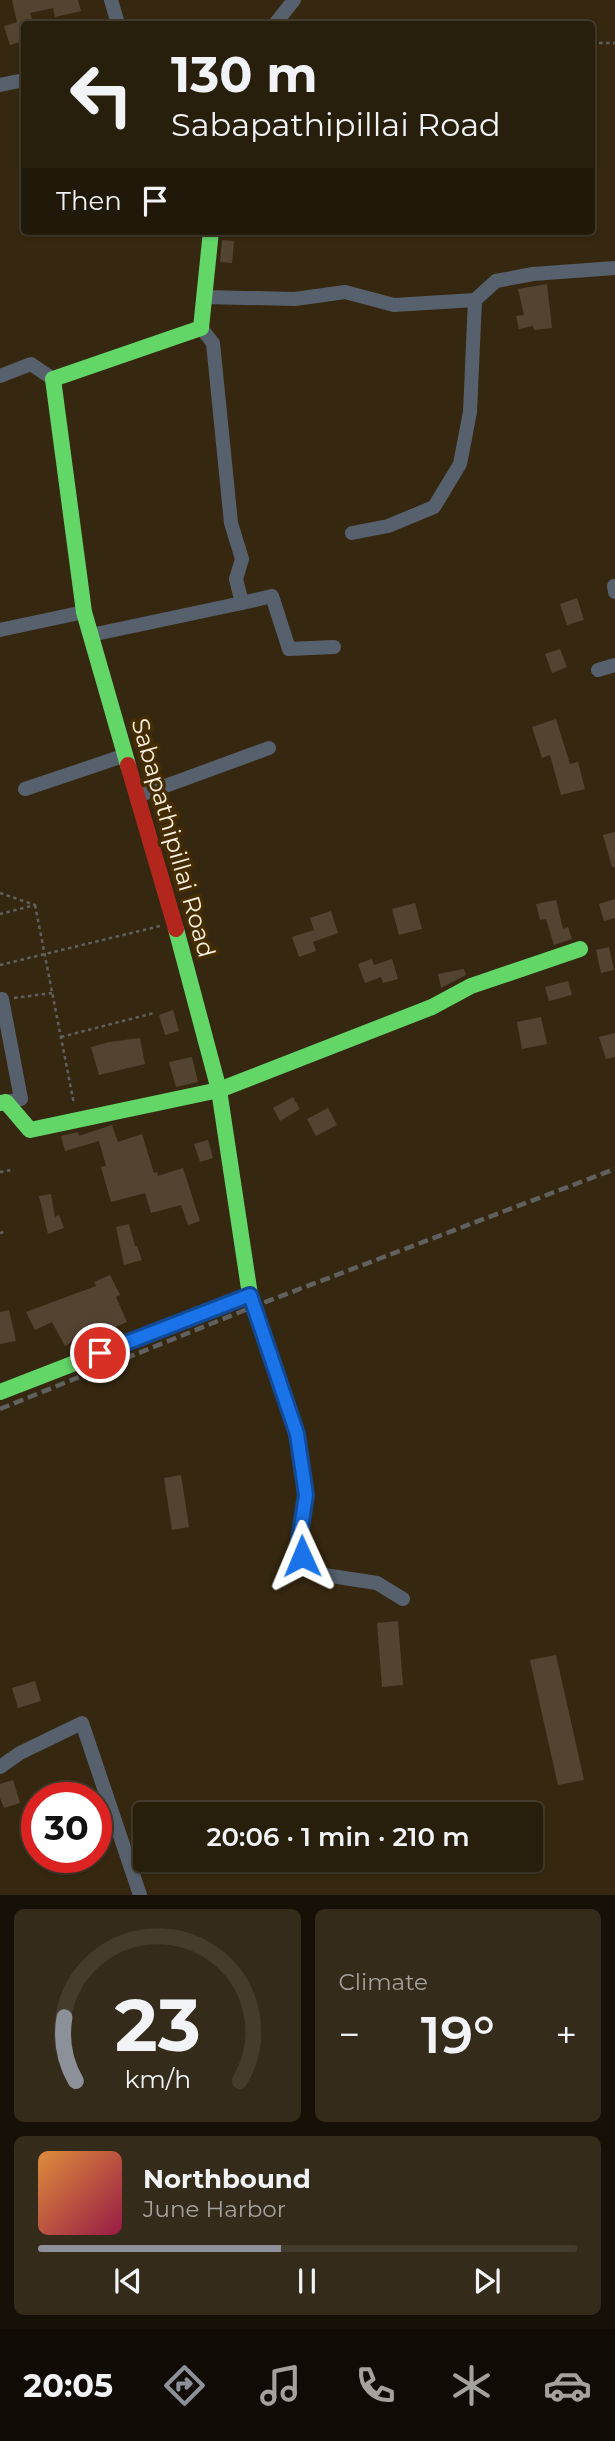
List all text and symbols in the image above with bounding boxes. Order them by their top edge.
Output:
text: 130 m [171,45,318,104]
icon: left [56,49,147,140]
text: Sabapathipillai Road [171,105,501,144]
icon: arrive [136,182,174,220]
text: Then [56,185,122,217]
street label: Sabapathipillai Road [125,715,222,961]
pin [70,1323,130,1383]
icon: arrive [81,1334,119,1372]
position arrow [265,1519,339,1593]
speed limit sign: 30 [21,1782,112,1873]
text: 20:06 · 1 min · 210 m [206,1821,470,1853]
text: Climate [339,1968,428,1996]
text: 23 [114,1982,200,2070]
text: 19° [421,2003,495,2066]
text: − [339,2011,360,2058]
text: + [555,2011,577,2058]
text: km/h [124,2064,191,2094]
text: Northbound [143,2163,311,2195]
text: June Harbor [143,2195,286,2223]
icon: previous [109,2262,147,2300]
icon: pause [288,2262,326,2300]
icon: next [468,2262,506,2300]
icon: directions [160,2361,209,2410]
icon: music [256,2361,305,2410]
icon: phone [351,2361,400,2410]
icon: climate [447,2361,496,2410]
icon: car [543,2361,592,2410]
text: 20:05 [23,2366,113,2405]

